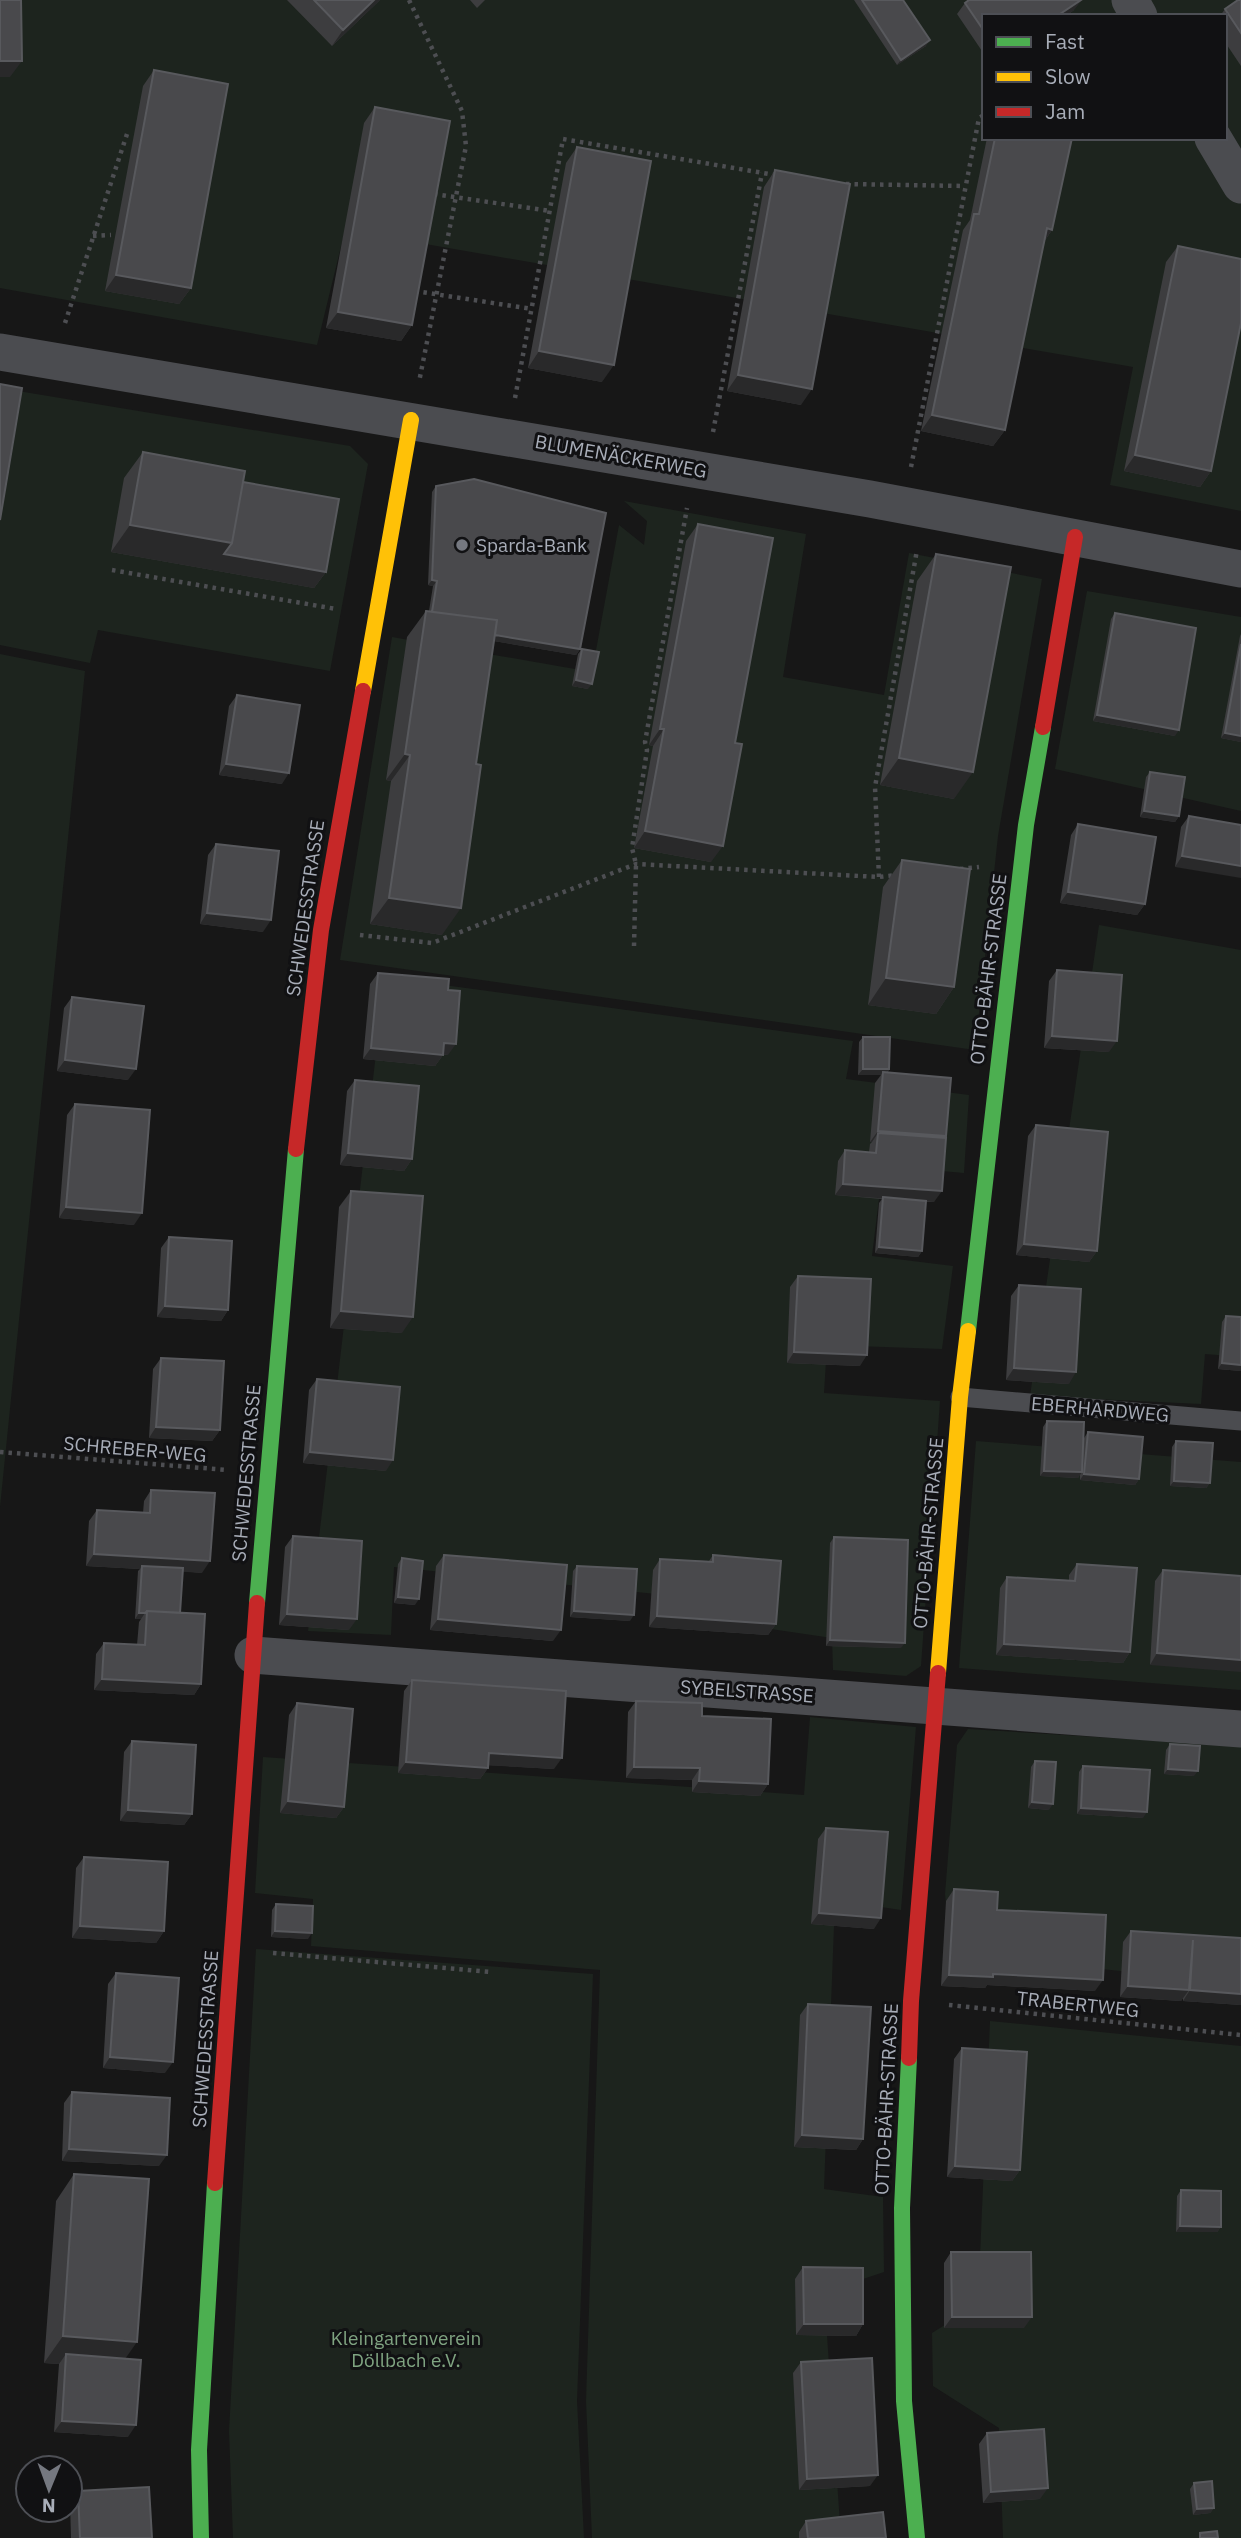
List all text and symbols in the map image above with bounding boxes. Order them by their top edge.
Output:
legend [982,14,1227,140]
text: Fast [1045,27,1085,55]
text: Slow [1045,62,1091,90]
text: Jam [1045,97,1085,125]
street label: BLUMENÄCKERWEG [533,429,709,483]
place label: Sparda-Bank [476,533,587,557]
marker: Sparda-Bank [454,537,470,553]
street label: SCHWEDESSTRASSE [281,818,329,998]
street label: OTTO-BÄHR-STRASSE [964,872,1012,1066]
street label: SCHWEDESSTRASSE [226,1383,266,1563]
street label: EBERHARDWEG [1030,1391,1170,1427]
street label: SCHREBER-WEG [62,1431,208,1467]
street label: OTTO-BÄHR-STRASSE [908,1436,948,1630]
street label: SYBELSTRASSE [679,1674,815,1708]
street label: SCHWEDESSTRASSE [187,1949,223,2129]
street label: TRABERTWEG [1016,1986,1140,2022]
street label: OTTO-BÄHR-STRASSE [869,2002,903,2196]
park label: Kleingartenverein Döllbach e.V. [331,2326,481,2372]
north arrow [14,2454,84,2524]
text: N [42,2494,56,2518]

